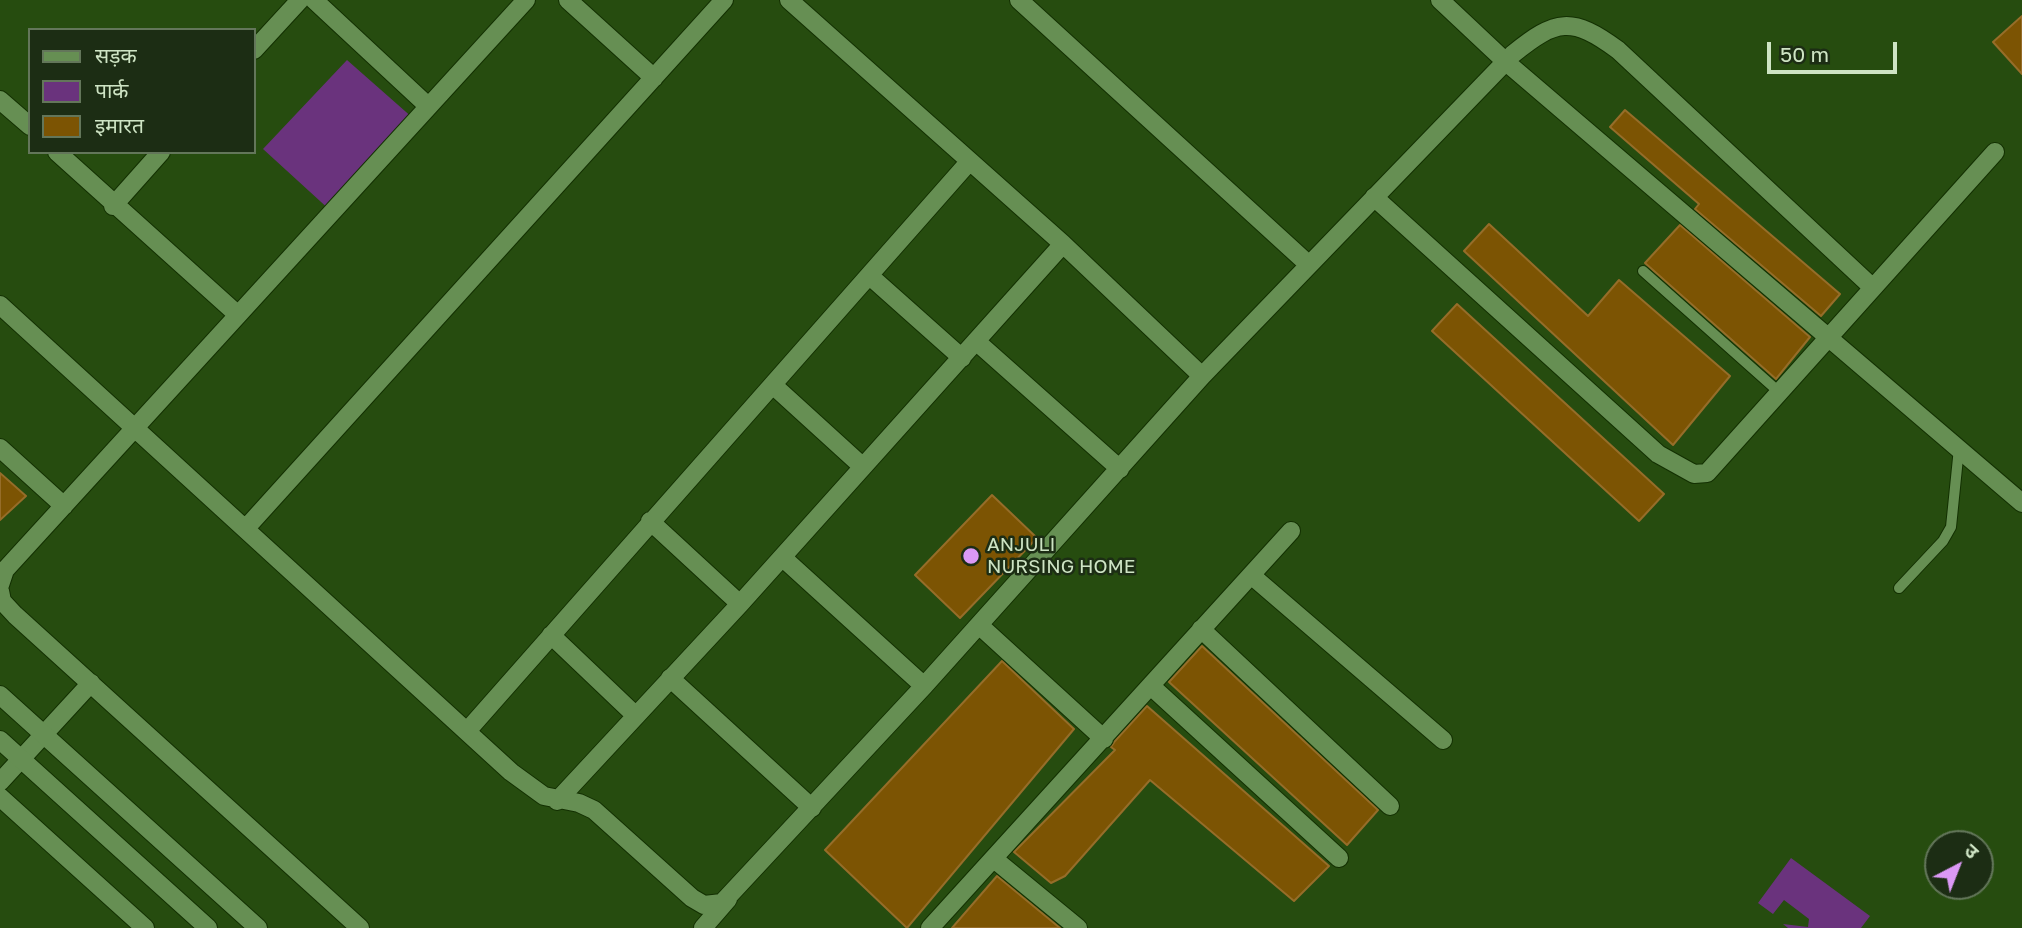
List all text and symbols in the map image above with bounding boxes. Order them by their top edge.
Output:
legend [28,28,256,154]
scale bar [1770,28,1899,72]
text: 50 m [1780,41,1829,67]
text: सड़क [95,42,137,68]
text: पार्क [95,77,129,103]
text: इमारत [95,112,144,138]
place label: ANJULI NURSING HOME [987,534,1135,578]
marker: ANJULI NURSING HOME [961,546,981,566]
north arrow [1924,830,1994,900]
text: उ [1960,838,1984,863]

